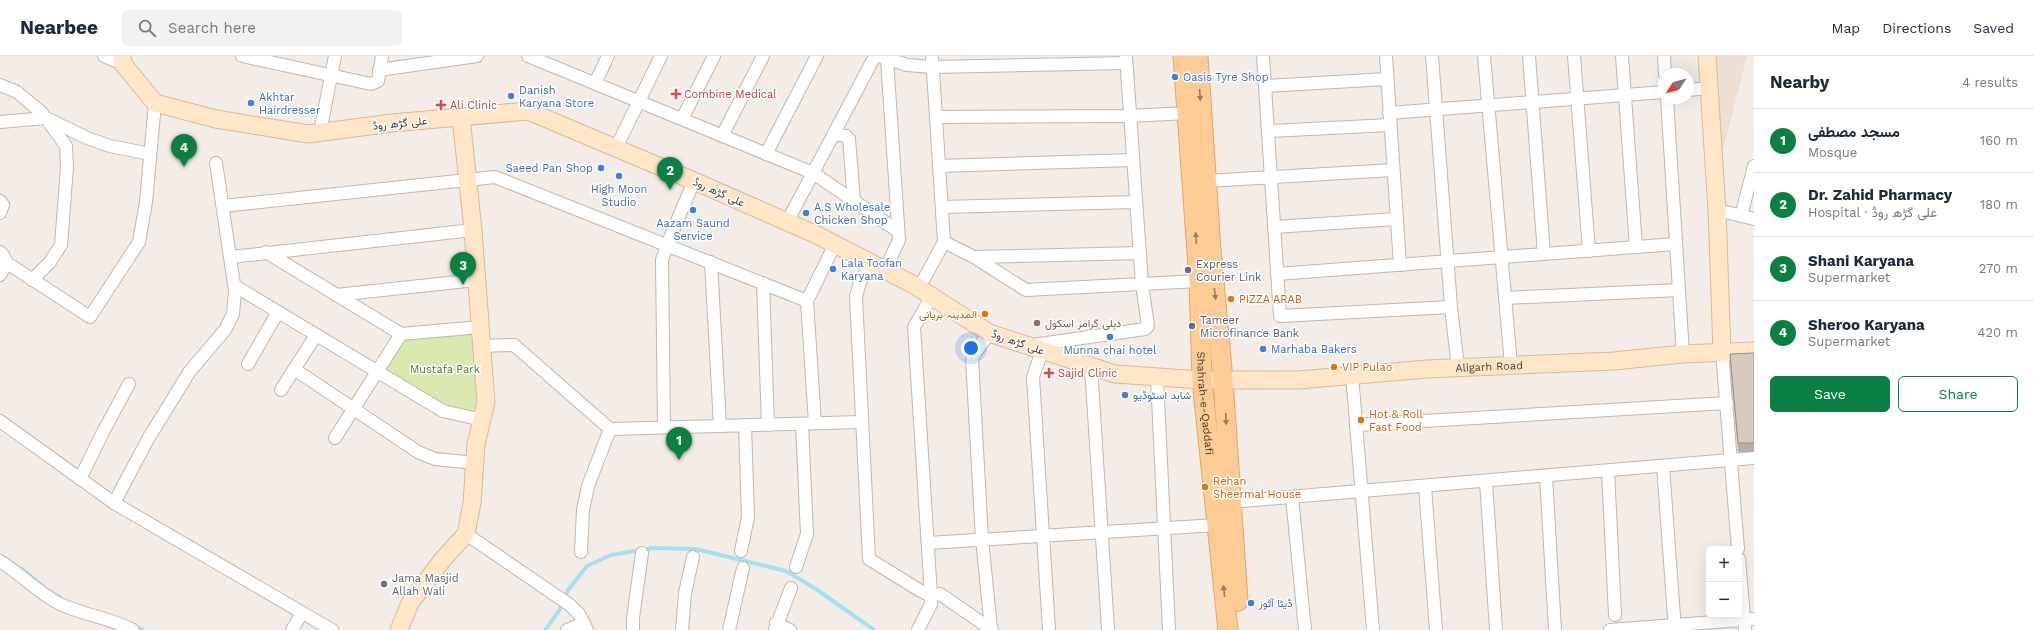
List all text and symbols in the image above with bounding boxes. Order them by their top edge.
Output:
search box [122,10,402,46]
text: Nearbee [20,16,98,39]
icon: search [136,17,158,39]
text: Search here [168,19,256,37]
text: Map [1832,20,1860,36]
text: Directions [1882,20,1951,36]
text: Saved [1973,20,2014,36]
north arrow [1658,68,1694,104]
place label: Oasis Tyre Shop [1183,71,1269,84]
marker: Oasis Tyre Shop [1170,72,1180,82]
text: Nearby [1770,72,1829,92]
text: 4 results [1962,75,2018,90]
place label: Danish Karyana Store [519,84,594,110]
place label: Combine Medical [684,88,777,101]
marker: Combine Medical [671,89,681,99]
one-way arrow [1197,89,1204,101]
place label: Akhtar Hairdresser [259,91,321,117]
marker: Danish Karyana Store [506,91,516,101]
marker: Akhtar Hairdresser [246,98,256,108]
marker: Ali Clinic [435,99,447,111]
place label: Ali Clinic [450,99,497,112]
street label: علی گڑھ روڈ [372,114,428,133]
text: مسجد مصطفی [1808,123,1900,141]
text: 1 [1780,133,1786,148]
text: 160 m [1980,133,2018,148]
pin: 4 [171,134,197,167]
text: Mosque [1808,145,1857,160]
pin: 2 [657,157,683,190]
place label: Saeed Pan Shop [506,162,593,175]
marker: Saeed Pan Shop [596,163,606,173]
marker: High Moon Studio [614,171,624,181]
street label: علی گڑھ روڈ [691,175,747,210]
place label: High Moon Studio [591,183,647,209]
text: Dr. Zahid Pharmacy [1808,186,1952,204]
text: 2 [1779,197,1787,212]
text: 180 m [1980,197,2018,212]
place label: A.S Wholesale Chicken Shop [814,201,890,227]
marker: Aazam Saund Service [688,205,698,215]
text: Hospital · علی گڑھ روڈ [1808,205,1937,220]
marker: A.S Wholesale Chicken Shop [801,208,811,218]
place label: Aazam Saund Service [656,217,730,243]
one-way arrow [1192,232,1199,244]
pin: 3 [450,252,476,285]
text: Shani Karyana [1808,252,1914,270]
place label: Lala Toofan Karyana [841,257,902,283]
place label: Express Courier Link [1196,258,1261,284]
text: 3 [1779,261,1787,276]
text: 270 m [1979,261,2018,276]
marker: Lala Toofan Karyana [828,264,838,274]
marker: Express Courier Link [1183,265,1193,275]
text: Supermarket [1808,270,1890,285]
one-way arrow [1212,288,1219,300]
place label: PIZZA ARAB [1239,293,1302,306]
marker: PIZZA ARAB [1226,294,1236,304]
place label: المدینہ بریانی [919,308,977,321]
marker: المدینہ بریانی [980,309,990,319]
place label: Tameer Microfinance Bank [1200,314,1299,340]
text: Sheroo Karyana [1808,316,1925,334]
place label: دہلی گرامر اسکول [1045,317,1121,331]
marker: دہلی گرامر اسکول [1032,318,1042,328]
marker: Tameer Microfinance Bank [1187,321,1197,331]
text: 4 [1779,325,1787,340]
text: 420 m [1978,325,2018,340]
street label: علی گڑھ روڈ [990,327,1046,358]
marker: Munna chai hotel [1105,332,1115,342]
text: Supermarket [1808,334,1890,349]
your location [961,338,981,358]
place label: Marhaba Bakers [1271,343,1357,356]
place label: Munna chai hotel [1064,344,1157,357]
marker: Marhaba Bakers [1258,344,1268,354]
street label: Shahrah-e-Qaddafi [1194,351,1216,456]
street label: Aligarh Road [1455,359,1523,375]
place label: VIP Pulao [1342,361,1392,374]
marker: VIP Pulao [1329,362,1339,372]
park label: Mustafa Park [410,363,480,376]
marker: Sajid Clinic [1043,367,1055,379]
place label: Sajid Clinic [1058,367,1117,380]
button: Save [1770,376,1890,412]
button: Share [1898,376,2018,412]
place label: شاہد اسٹوڈیو [1133,389,1192,403]
marker: شاہد اسٹوڈیو [1120,390,1130,400]
place label: Hot & Roll Fast Food [1369,408,1424,434]
one-way arrow [1222,413,1229,425]
marker: Hot & Roll Fast Food [1356,415,1366,425]
pin: 1 [666,427,692,460]
place label: Rehan Sheermal House [1213,475,1301,501]
marker: Rehan Sheermal House [1200,482,1210,492]
map controls [1706,546,1742,618]
button: + [1706,546,1742,582]
place label: Jama Masjid Allah Wali [392,572,459,598]
marker: Jama Masjid Allah Wali [379,579,389,589]
button: − [1706,582,1742,618]
one-way arrow [1221,585,1227,597]
place label: ڈیٹا آٹوز [1258,597,1293,610]
marker: ڈیٹا آٹوز [1246,598,1256,608]

